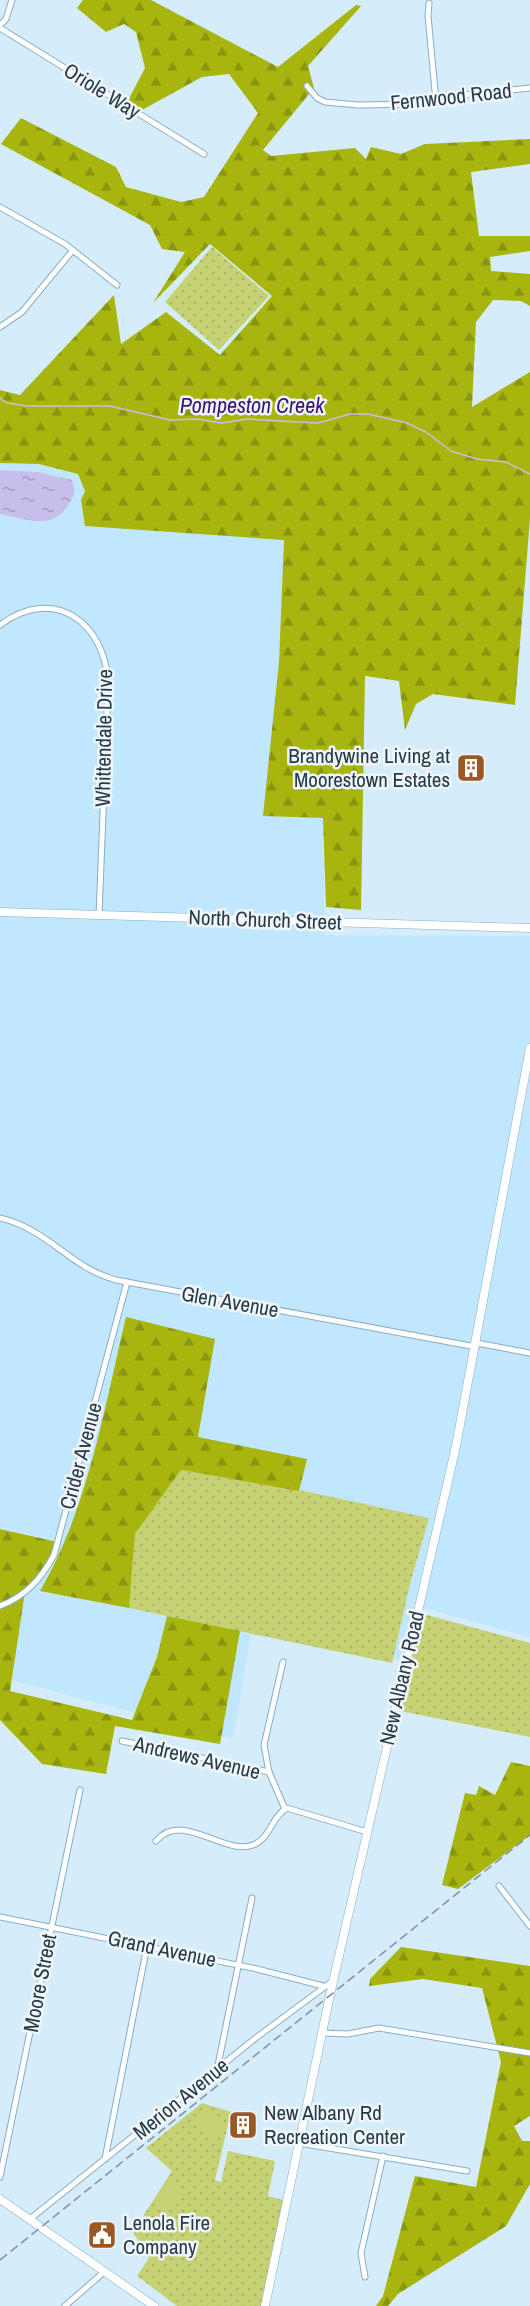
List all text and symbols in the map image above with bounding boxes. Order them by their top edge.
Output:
street label: Oriole Way [58,56,147,126]
street label: Fernwood Road [389,76,513,117]
water label: Pompeston Creek [180,390,325,420]
street label: Whittendale Drive [88,669,119,807]
place label: Brandywine Living at Moorestown Estates [288,741,450,794]
building icon: Brandywine Living at Moorestown Estates [455,752,487,784]
street label: North Church Street [188,902,342,937]
street label: Glen Avenue [179,1279,281,1324]
street label: Crider Avenue [52,1399,109,1513]
street label: New Albany Road [372,1608,431,1748]
street label: Andrews Avenue [130,1729,263,1786]
street label: Grand Avenue [105,1923,219,1974]
street label: Moore Street [16,1931,63,2035]
street label: Merion Avenue [127,2051,235,2146]
place label: New Albany Rd Recreation Center [264,2098,405,2151]
building icon: New Albany Rd Recreation Center [227,2109,259,2141]
place label: Lenola Fire Company [123,2208,210,2261]
public building icon: Lenola Fire Company [86,2219,118,2251]

